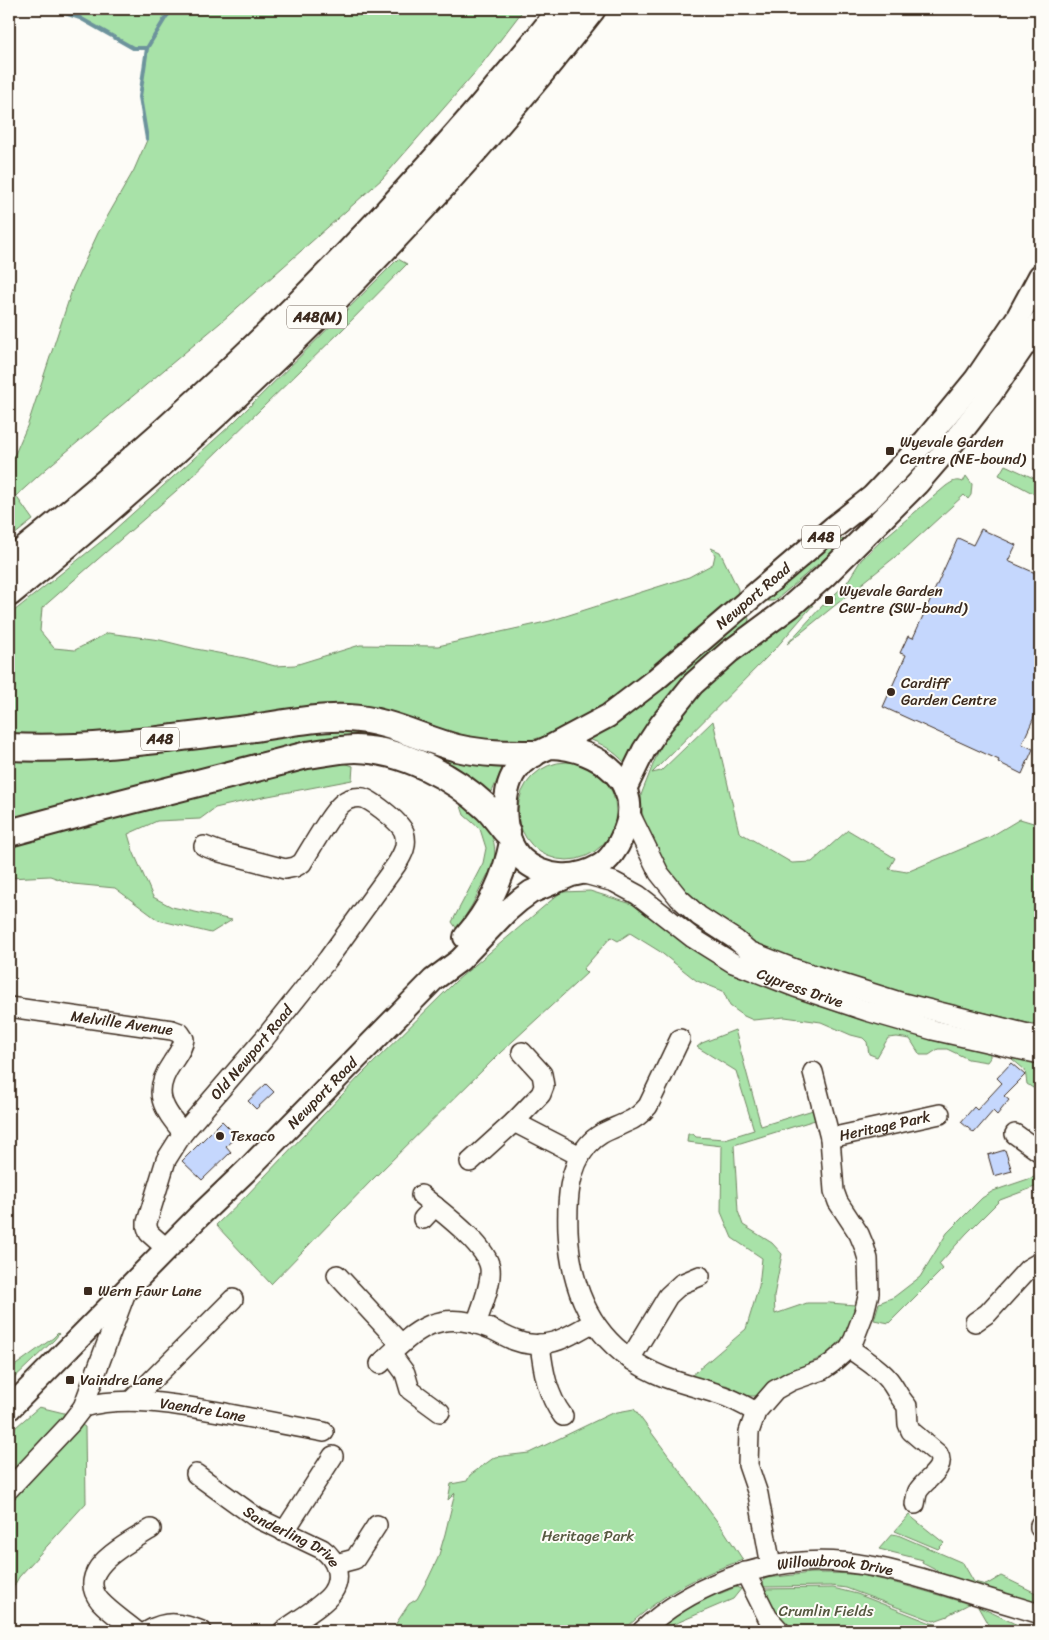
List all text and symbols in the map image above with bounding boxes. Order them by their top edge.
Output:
road number: A48(M) [287,306,347,328]
place label: Wyevale Garden Centre (NE-bound) [900,429,1026,472]
marker: Wyevale Garden Centre (NE-bound) [884,445,896,457]
road number: A48 [802,526,840,548]
street label: Newport Road [709,555,798,636]
place label: Wyevale Garden Centre (SW-bound) [839,578,968,621]
marker: Wyevale Garden Centre (SW-bound) [823,594,835,606]
place label: Cardiff Garden Centre [901,670,997,713]
marker: Cardiff Garden Centre [885,686,897,698]
road number: A48 [141,728,179,751]
street label: Cypress Drive [753,960,847,1015]
street label: Old Newport Road [204,998,300,1106]
street label: Melville Avenue [69,1003,175,1043]
street label: Newport Road [281,1050,365,1135]
street label: Heritage Park [837,1103,933,1149]
place label: Texaco [230,1123,275,1149]
marker: Texaco [214,1130,226,1142]
place label: Wern Fawr Lane [98,1278,202,1304]
marker: Wern Fawr Lane [82,1285,94,1297]
place label: Vaindre Lane [80,1367,163,1393]
marker: Vaindre Lane [64,1374,76,1386]
street label: Vaendre Lane [159,1390,248,1430]
street label: Sanderling Drive [238,1499,347,1572]
park label: Heritage Park [542,1523,634,1549]
street label: Willowbrook Drive [775,1548,896,1583]
park label: Crumlin Fields [779,1598,873,1624]

